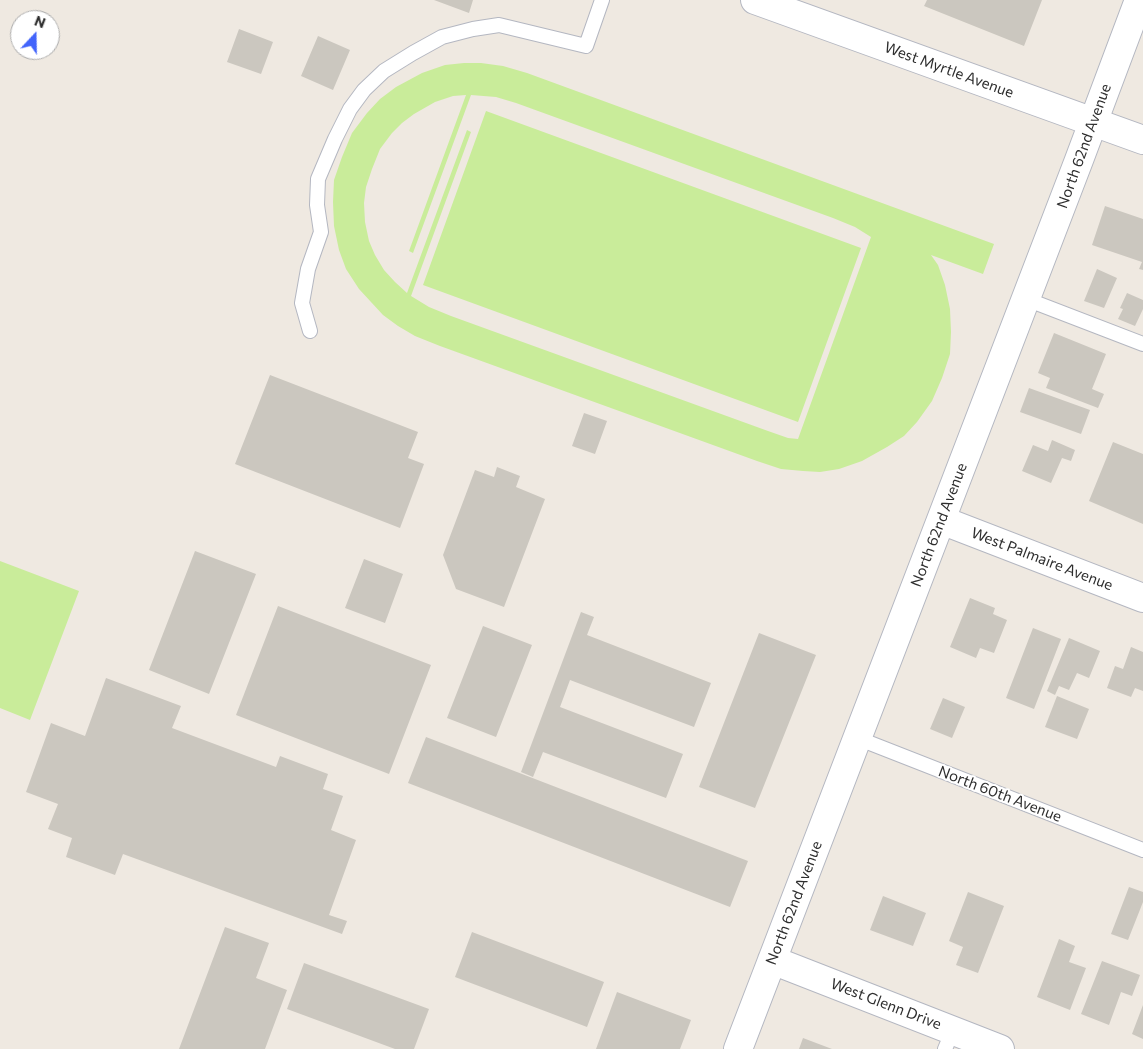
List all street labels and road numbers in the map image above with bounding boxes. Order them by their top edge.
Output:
street label: West Myrtle Avenue [882,38,1016,102]
street label: North 62nd Avenue [1053,81,1115,211]
street label: North 62nd Avenue [907,460,971,590]
street label: West Palmaire Avenue [969,524,1115,594]
street label: North 60th Avenue [936,762,1064,826]
street label: North 62nd Avenue [762,838,826,968]
street label: West Glenn Drive [828,975,944,1033]

